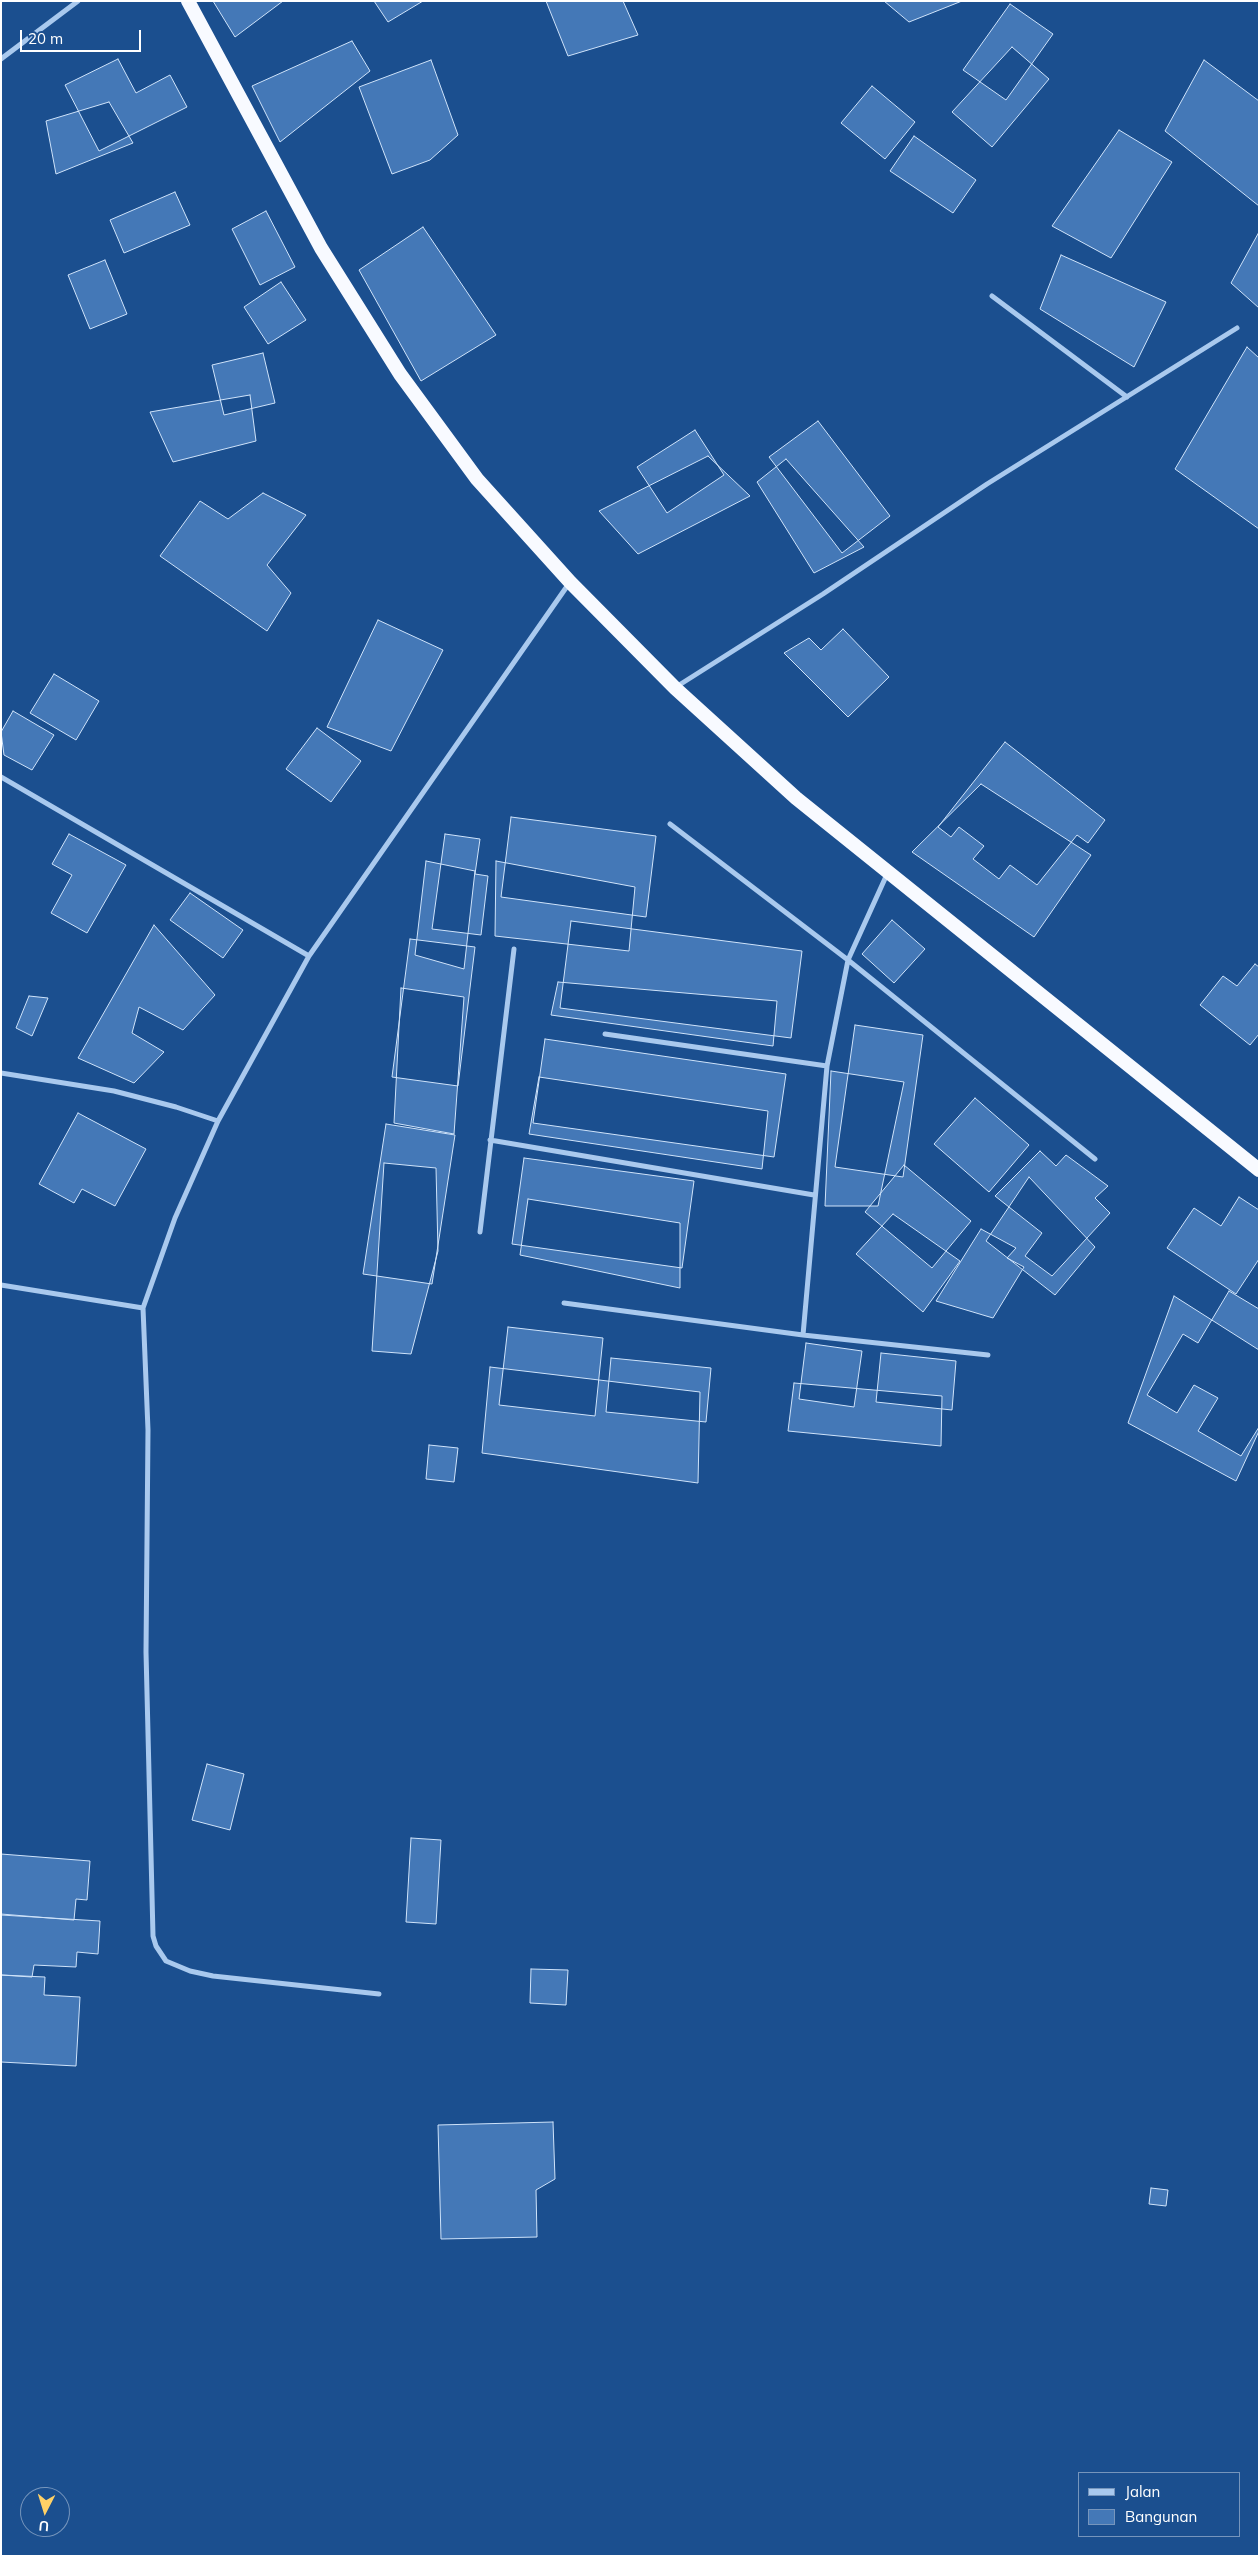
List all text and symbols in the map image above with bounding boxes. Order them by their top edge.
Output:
scale bar [22,20,144,52]
text: 20 m [28,29,63,48]
legend [1078,2472,1240,2537]
text: Jalan [1125,2482,1160,2501]
north arrow [20,2487,70,2537]
text: Bangunan [1125,2507,1197,2526]
text: U [38,2517,50,2535]

